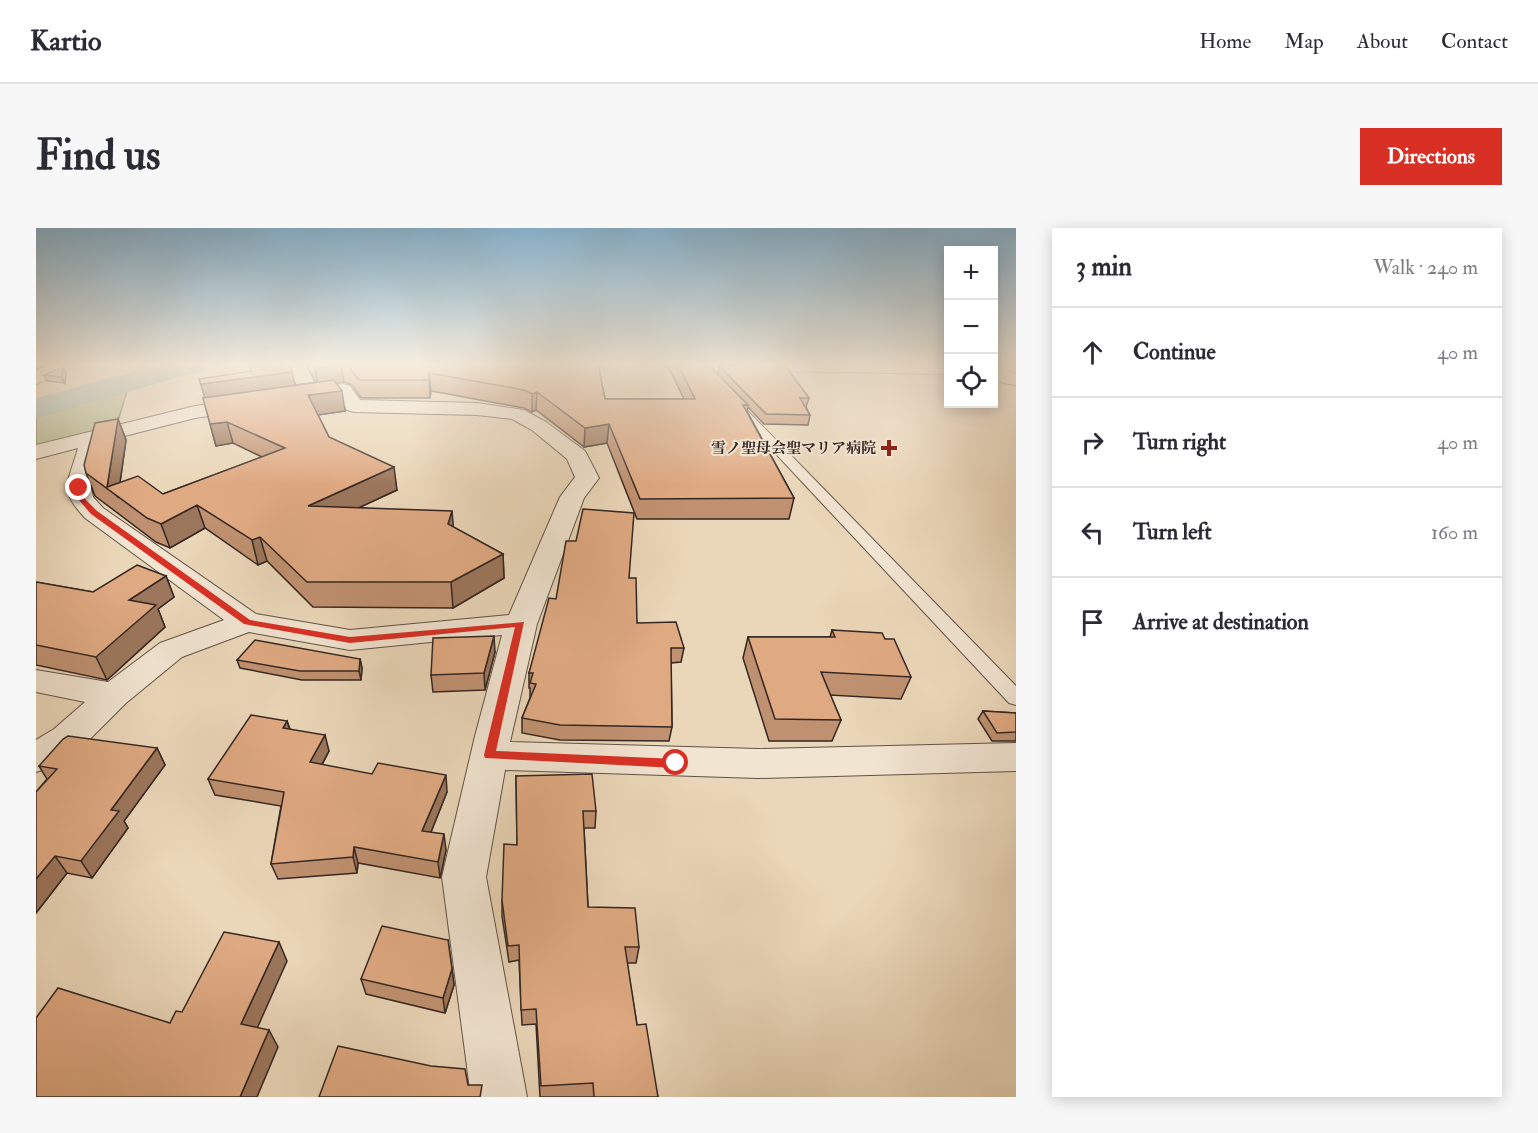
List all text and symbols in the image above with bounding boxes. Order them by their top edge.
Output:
text: Kartio [30,24,101,59]
text: Home [1199,28,1251,55]
text: Map [1284,28,1324,55]
text: About [1357,28,1408,55]
text: Contact [1441,28,1508,55]
button: Directions [1360,128,1502,185]
text: Find us [36,130,160,182]
map controls [944,246,998,408]
button: + [944,246,998,300]
text: 3 min [1076,251,1132,283]
text: Walk · 240 m [1373,255,1478,280]
button: − [944,300,998,354]
icon: ahead [1076,336,1109,369]
text: Continue [1133,338,1216,366]
text: 40 m [1437,340,1478,365]
button: locate [944,354,998,408]
icon: right [1076,426,1109,459]
text: Turn right [1133,428,1226,456]
text: 40 m [1437,430,1478,455]
place label: 雪ノ聖母会聖マリア病院 [711,439,876,458]
marker: 雪ノ聖母会聖マリア病院 [880,439,898,457]
route end [65,474,91,500]
icon: left [1076,516,1109,549]
text: Turn left [1133,518,1212,546]
text: 160 m [1431,520,1478,545]
icon: arrive [1076,606,1109,639]
text: Arrive at destination [1133,608,1309,636]
route start [662,749,688,775]

